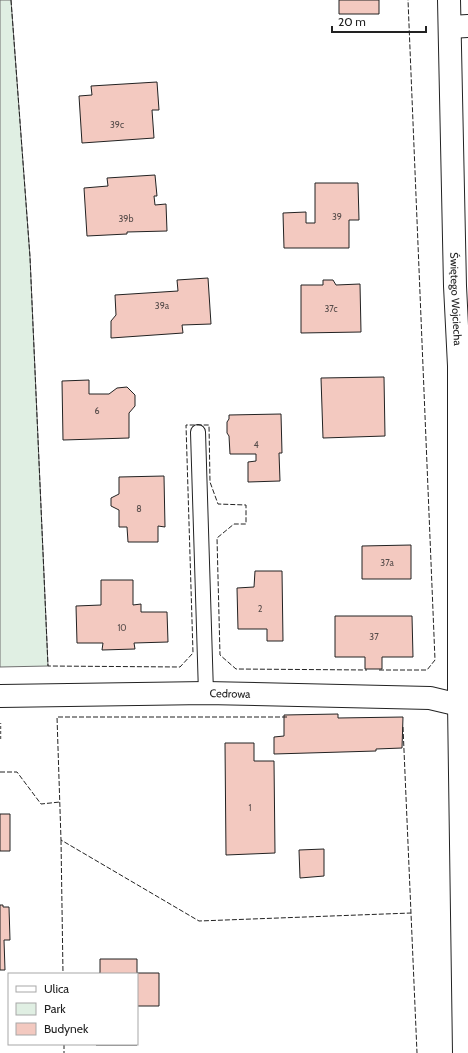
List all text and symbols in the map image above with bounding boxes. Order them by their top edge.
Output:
scale bar [332,8,426,34]
text: 20 m [338,14,366,29]
house number: 39c [110,119,124,130]
house number: 39 [332,211,342,222]
house number: 39b [119,213,133,224]
street label: Świętego Wojciecha [447,252,465,347]
house number: 39a [155,300,170,311]
house number: 37c [324,303,338,314]
house number: 6 [94,405,100,416]
house number: 4 [253,439,259,450]
house number: 8 [136,503,142,514]
house number: 37a [380,557,394,568]
house number: 2 [258,603,263,614]
house number: 10 [117,622,127,633]
house number: 37 [369,631,379,642]
street label: Cedrowa [209,686,251,701]
house number: 1 [249,802,252,813]
legend [8,973,138,1045]
text: Ulica [44,981,69,996]
text: Park [44,1001,66,1016]
text: Budynek [44,1021,89,1036]

